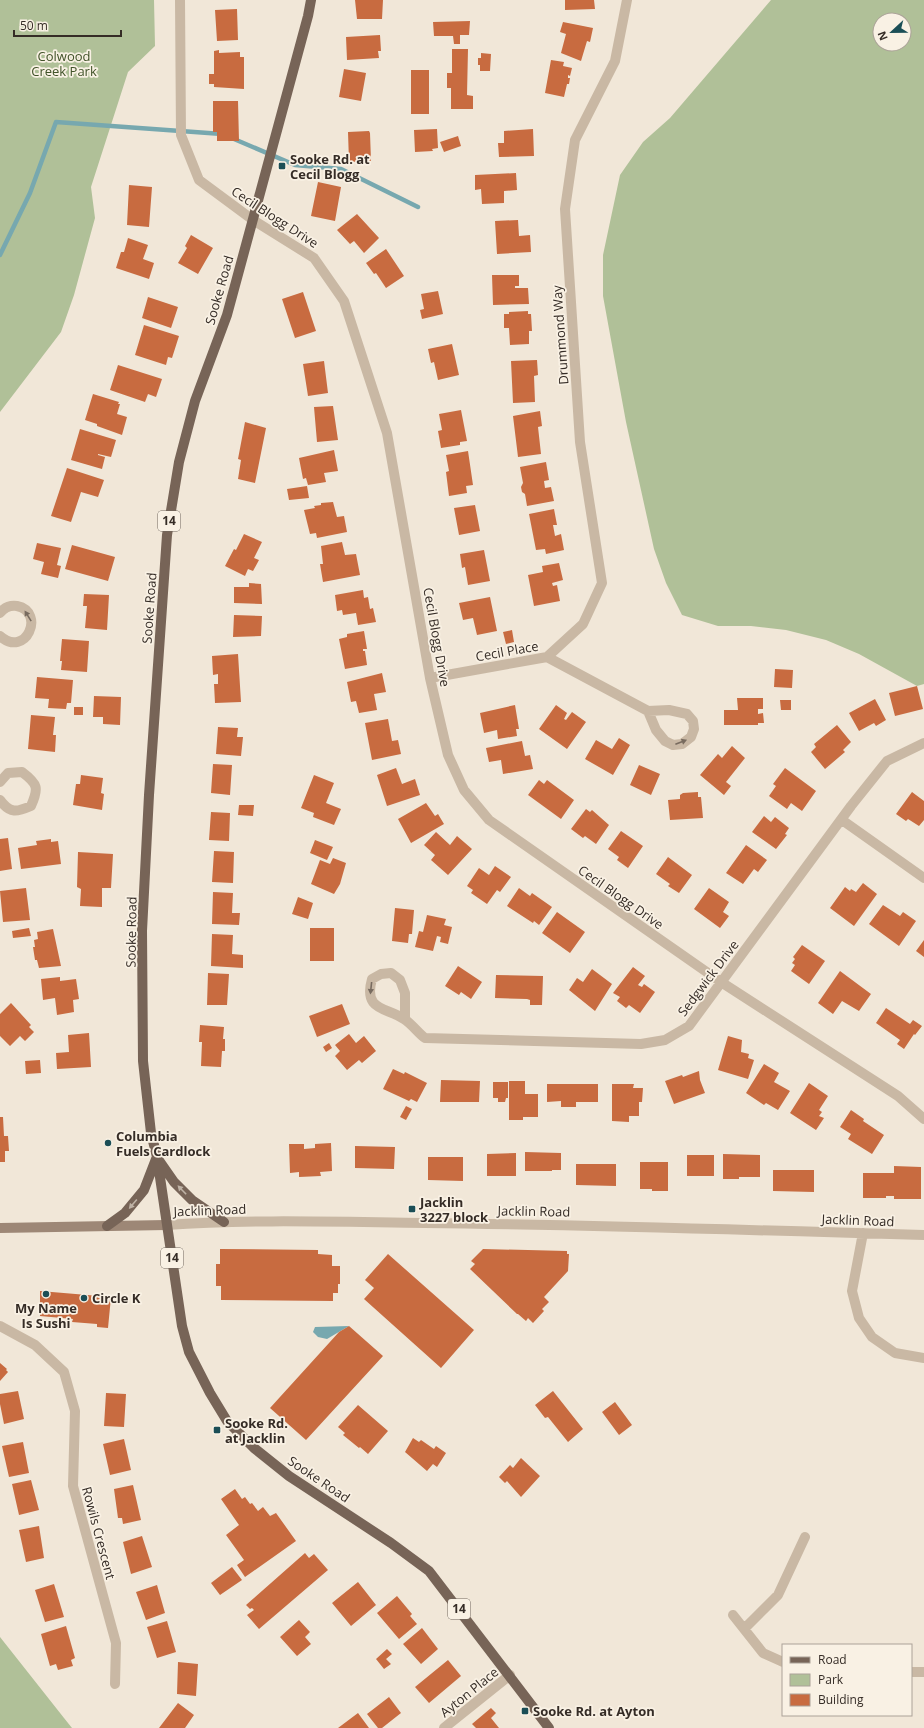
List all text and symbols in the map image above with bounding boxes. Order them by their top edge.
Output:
scale bar [14,12,121,38]
north arrow [872,12,912,52]
text: 50 m [20,17,48,34]
text: N [874,29,891,43]
park label: Colwood Creek Park [31,47,97,80]
place label: Sooke Rd. at Cecil Blogg [290,150,370,183]
marker: Sooke Rd. at Cecil Blogg [277,161,287,171]
street label: Cecil Blogg Drive [228,182,322,252]
street label: Sooke Road [201,253,237,327]
street label: Drummond Way [548,284,572,385]
road number: 14 [158,511,180,531]
street label: Sooke Road [138,572,160,644]
street label: Cecil Blogg Drive [419,586,455,688]
one-way arrow [24,610,31,621]
street label: Cecil Place [474,637,540,665]
one-way arrow [676,739,688,745]
street label: Cecil Blogg Drive [575,861,667,933]
street label: Sooke Road [121,896,141,968]
street label: Sedgwick Drive [673,936,743,1020]
one-way arrow [368,982,374,994]
place label: Columbia Fuels Cardlock [116,1127,211,1160]
marker: Columbia Fuels Cardlock [103,1138,113,1148]
one-way arrow [177,1185,186,1195]
place label: Jacklin 3227 block [419,1193,489,1226]
one-way arrow [128,1199,137,1209]
street label: Jacklin Road [171,1200,247,1220]
street label: Jacklin Road [495,1201,571,1221]
marker: Jacklin 3227 block [407,1204,417,1214]
street label: Jacklin Road [819,1210,895,1230]
road number: 14 [161,1248,183,1268]
marker: My Name Is Sushi [41,1289,51,1299]
place label: Circle K [92,1289,141,1307]
marker: Circle K [79,1293,89,1303]
place label: My Name Is Sushi [15,1299,77,1332]
place label: Sooke Rd. at Jacklin [225,1414,288,1447]
marker: Sooke Rd. at Jacklin [212,1425,222,1435]
street label: Sooke Road [284,1452,354,1506]
street label: Rowils Crescent [78,1485,120,1582]
road number: 14 [448,1599,470,1619]
legend [782,1644,912,1716]
text: Road [818,1651,847,1668]
street label: Ayton Place [436,1663,502,1721]
text: Park [818,1671,844,1688]
text: Building [818,1691,864,1708]
place label: Sooke Rd. at Ayton [533,1702,655,1720]
marker: Sooke Rd. at Ayton [520,1706,530,1716]

